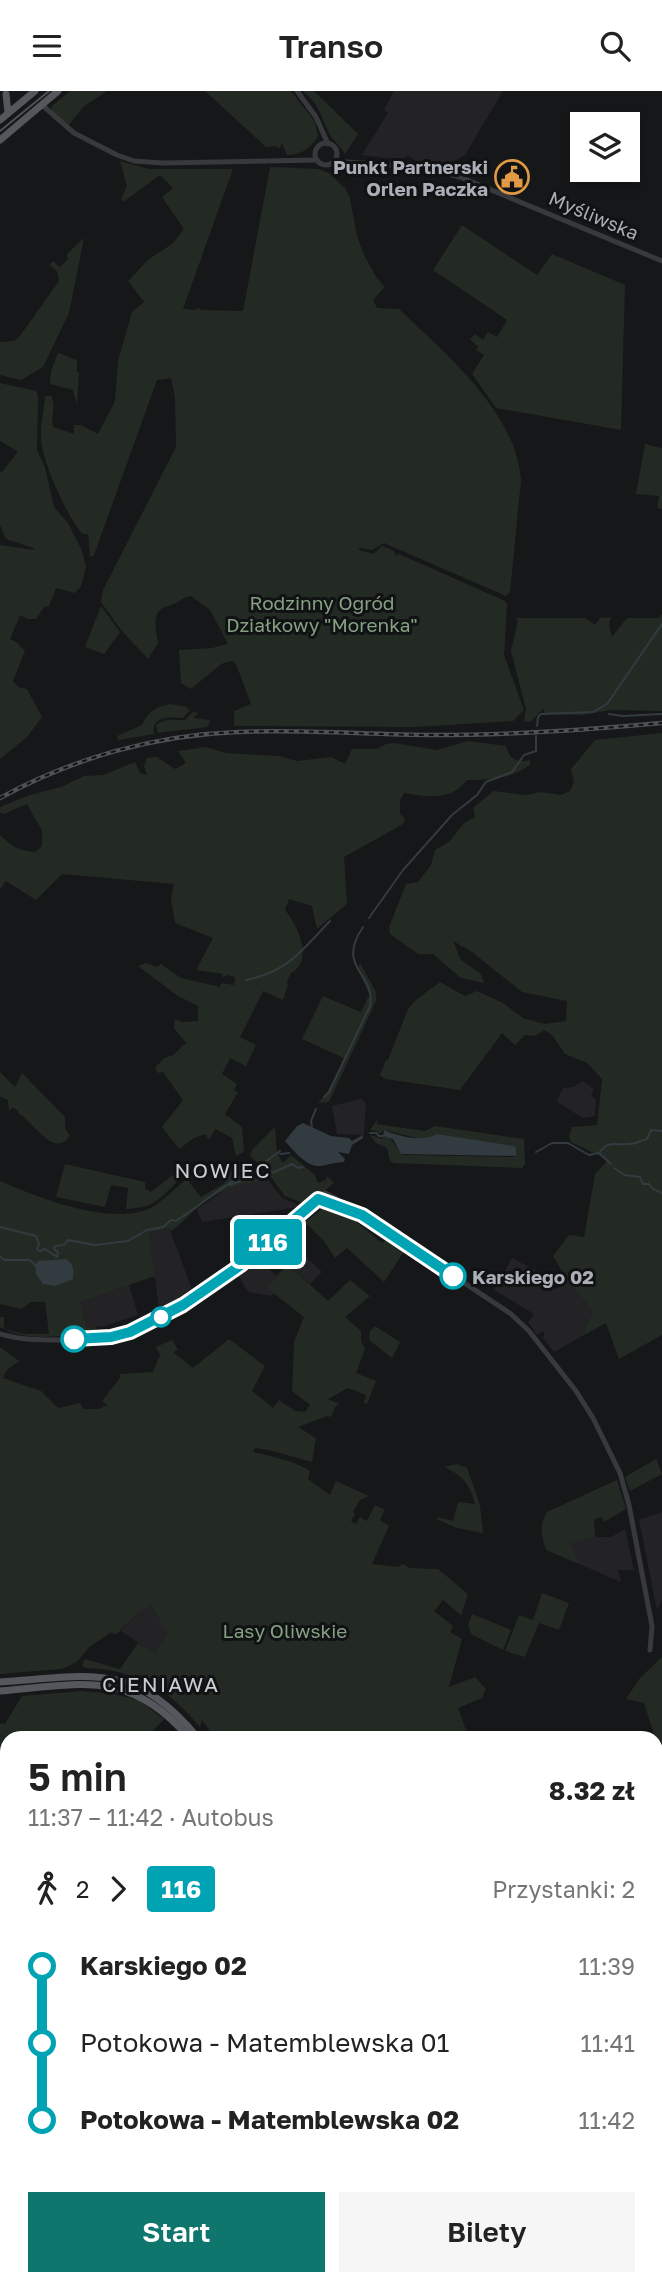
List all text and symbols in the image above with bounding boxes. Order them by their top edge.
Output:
icon: menu [28,27,66,65]
text: Transo [279,27,383,65]
icon: search [596,27,634,65]
map controls [570,112,640,182]
button: layers [570,112,640,182]
place label: Punkt Partnerski Orlen Paczka [333,155,488,200]
public building icon: Punkt Partnerski Orlen Paczka [493,158,531,196]
street label: Myśliwska [546,186,642,244]
park label: Rodzinny Ogród Działkowy "Morenka" [226,591,418,636]
district label: NOWIEC [174,1157,272,1183]
line badge: 116 [228,1219,308,1265]
text: 116 [248,1227,288,1256]
marker: Karskiego 02 [440,1263,466,1289]
place label: Karskiego 02 [472,1265,594,1288]
unlabelled marker [151,1307,171,1327]
unlabelled marker [61,1326,87,1352]
park label: Lasy Oliwskie [223,1619,347,1642]
district label: CIENIAWA [102,1671,220,1697]
text: 5 min [28,1754,127,1799]
text: 8.32 zł [549,1775,635,1806]
text: 11:37 – 11:42 · Autobus [28,1803,274,1831]
icon: walk [28,1870,66,1908]
icon: forward [99,1870,137,1908]
text: 116 [161,1874,201,1903]
text: 2 [76,1875,89,1903]
text: Przystanki: 2 [492,1875,635,1903]
text: Karskiego 02 [80,1950,247,1981]
text: 11:39 [578,1952,635,1980]
text: Potokowa - Matemblewska 01 [80,2027,449,2058]
text: 11:41 [581,2029,635,2057]
text: Potokowa - Matemblewska 02 [80,2104,459,2135]
text: 11:42 [578,2106,635,2134]
button: Start [28,2192,325,2272]
button: Bilety [339,2192,635,2272]

